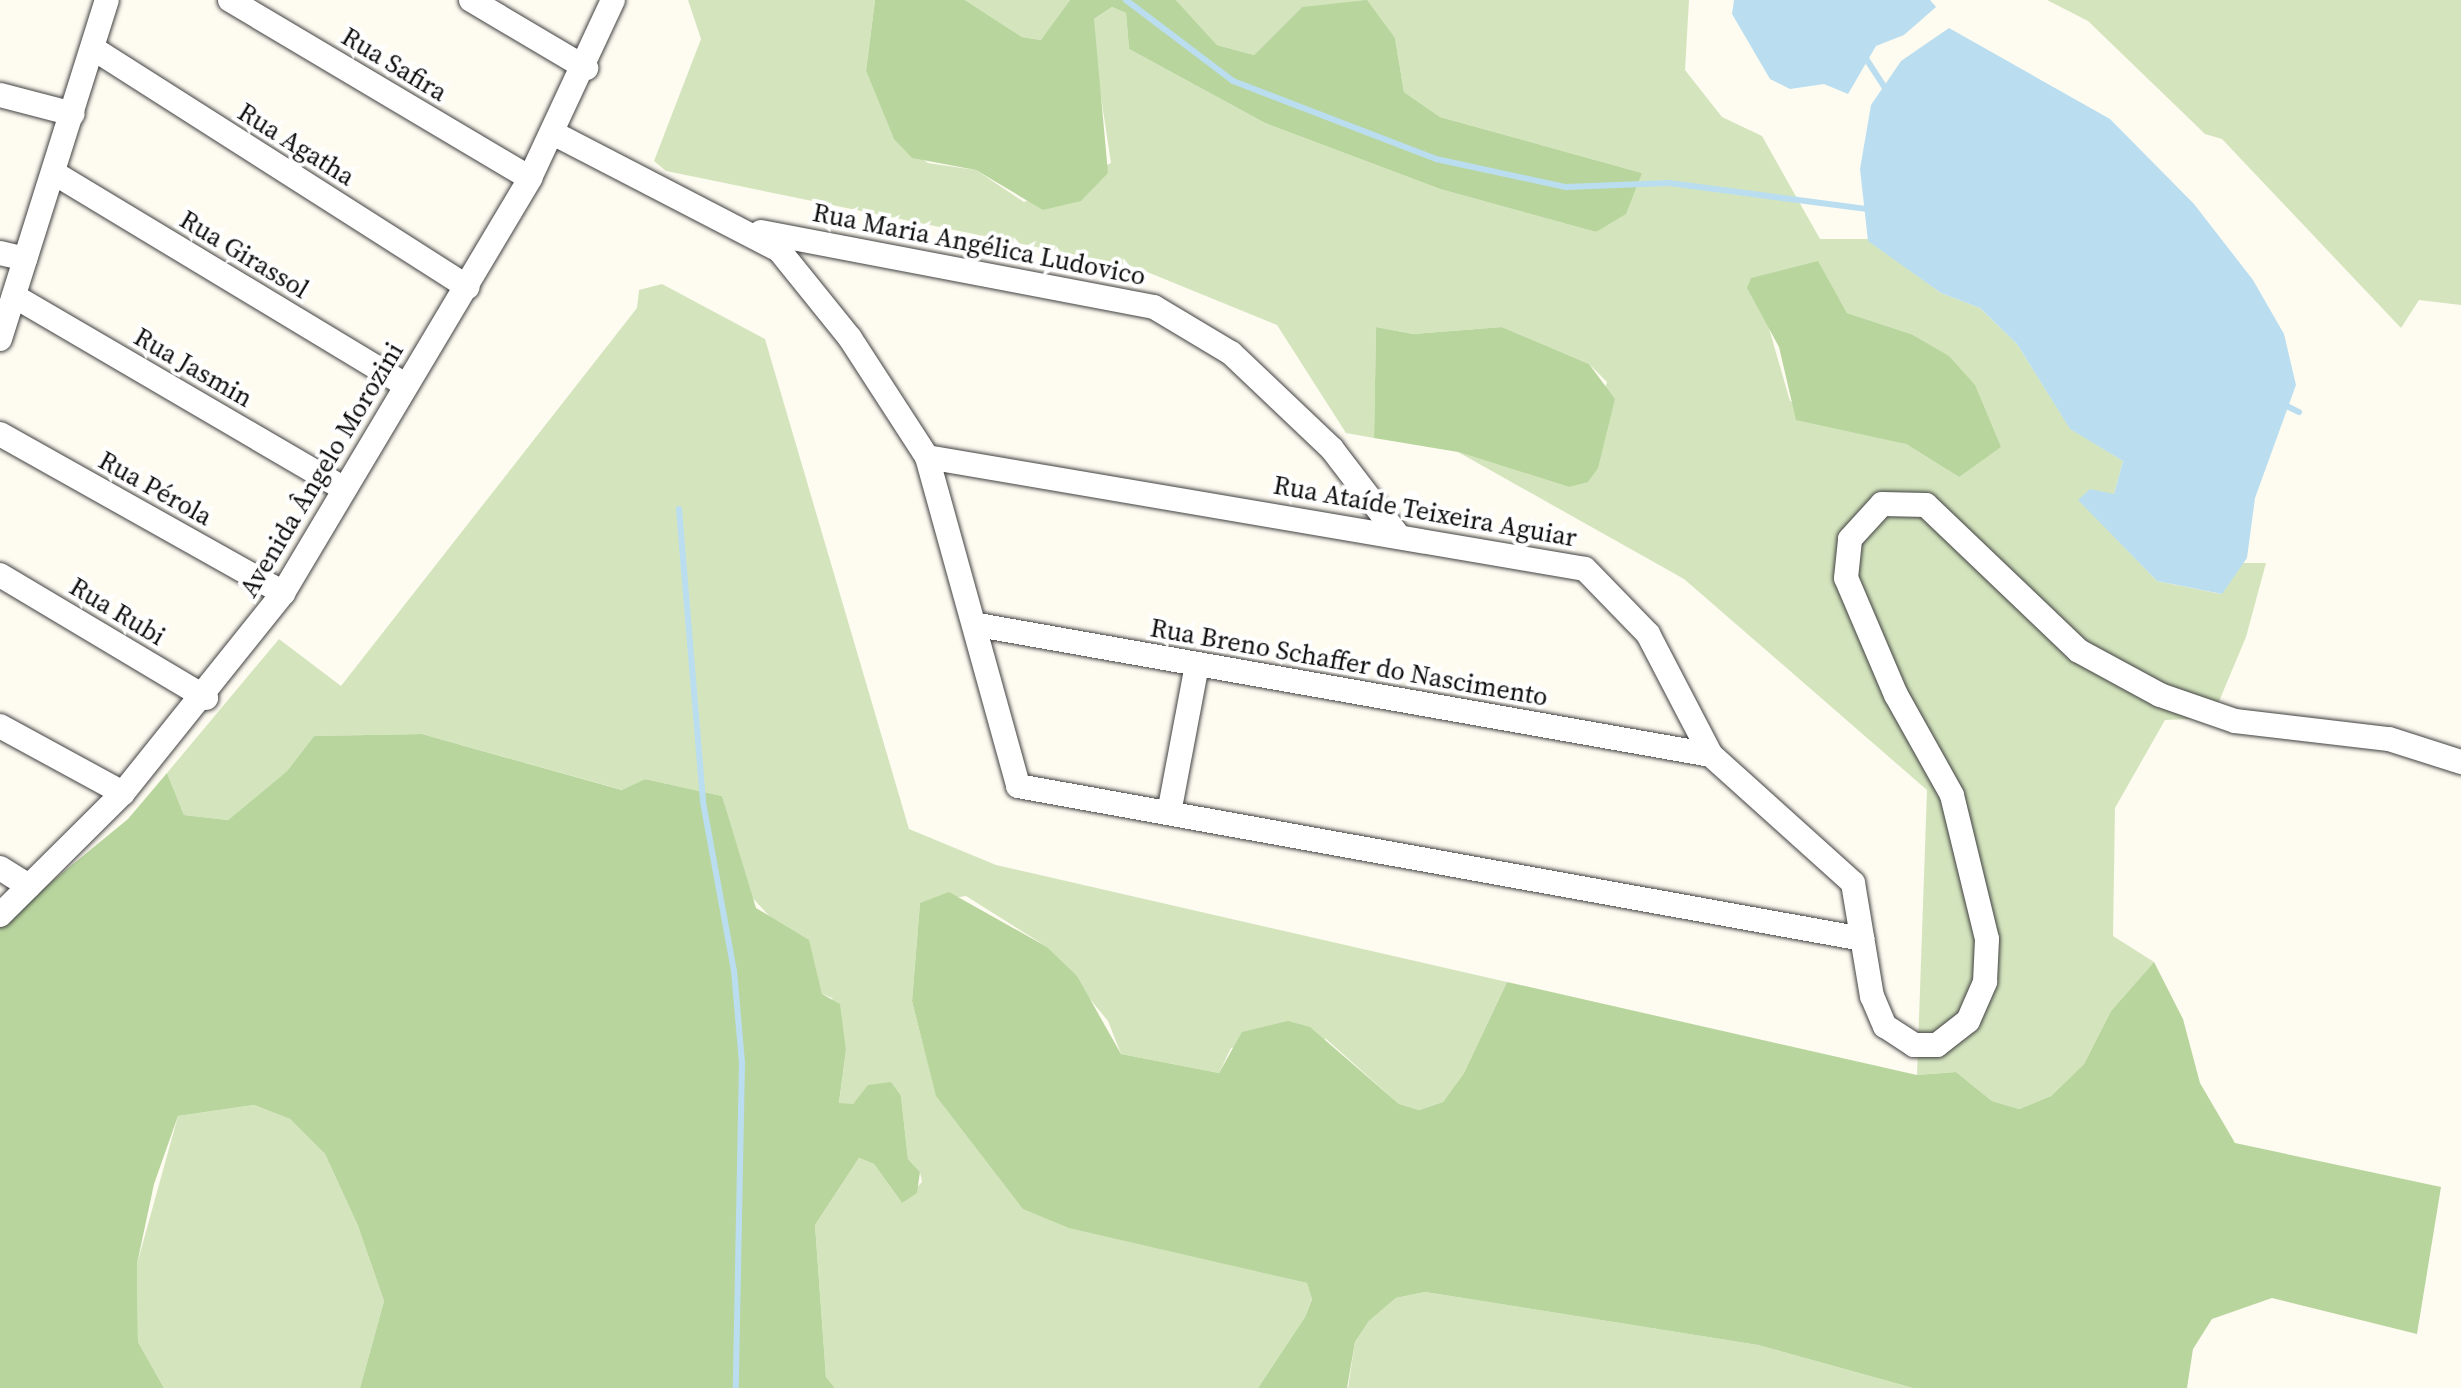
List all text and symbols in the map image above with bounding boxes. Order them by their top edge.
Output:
street label: Rua Safira [336,21,452,109]
street label: Rua Agatha [232,97,360,193]
street label: Rua Maria Angélica Ludovico [810,197,1148,293]
street label: Rua Girassol [174,204,314,306]
street label: Rua Jasmin [128,322,258,414]
street label: Avenida Ângelo Morozini [234,337,410,603]
street label: Rua Pérola [93,445,217,533]
street label: Rua Ataíde Teixeira Aguiar [1271,470,1579,554]
street label: Rua Rubi [64,571,170,653]
street label: Rua Breno Schaffer do Nascimento [1148,613,1550,713]

